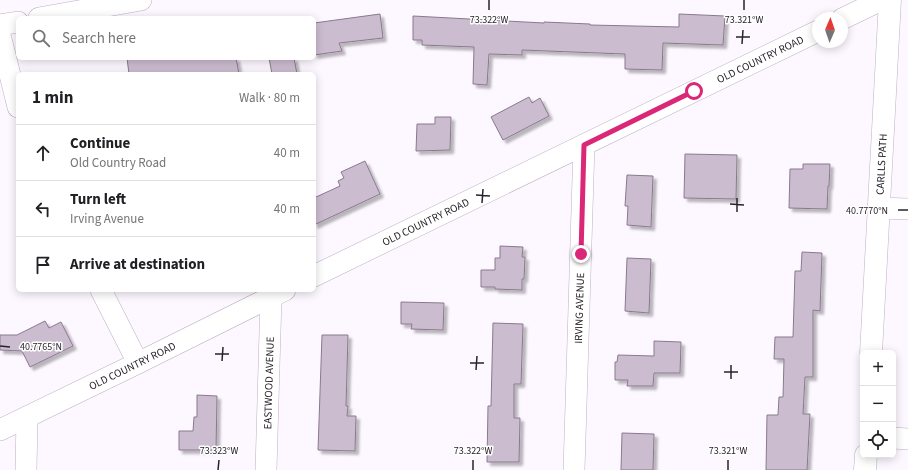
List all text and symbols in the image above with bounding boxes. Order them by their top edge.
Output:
north arrow [812,12,848,48]
text: 73.322°W [470,13,508,27]
text: 73.321°W [725,13,763,27]
search box [16,16,316,60]
icon: search [30,27,52,49]
text: Search here [62,28,136,49]
street label: OLD COUNTRY ROAD [714,32,806,87]
route start [685,82,703,100]
text: 1 min [32,86,73,110]
text: Walk · 80 m [239,89,300,107]
text: Continue [70,133,130,154]
street label: CARLLS PATH [872,133,890,195]
icon: ahead [32,142,54,164]
text: 40 m [274,144,300,162]
text: Old Country Road [70,154,166,172]
text: Turn left [70,189,126,210]
street label: OLD COUNTRY ROAD [380,194,472,249]
icon: left [32,198,54,220]
text: 40 m [274,200,300,218]
text: 40.7770°N [846,204,888,218]
text: Irving Avenue [70,210,144,228]
route end [572,245,590,263]
icon: arrive [32,254,54,276]
text: Arrive at destination [70,254,205,275]
street label: IRVING AVENUE [570,272,588,344]
street label: EASTWOOD AVENUE [260,336,277,430]
street label: OLD COUNTRY ROAD [86,338,178,393]
text: 40.7765°N [20,340,62,354]
map controls [860,350,896,458]
button: + [860,350,896,386]
button: − [860,386,896,422]
button: locate [860,422,896,458]
text: 73.323°W [200,444,238,458]
text: 73.322°W [454,444,492,458]
text: 73.321°W [709,444,747,458]

